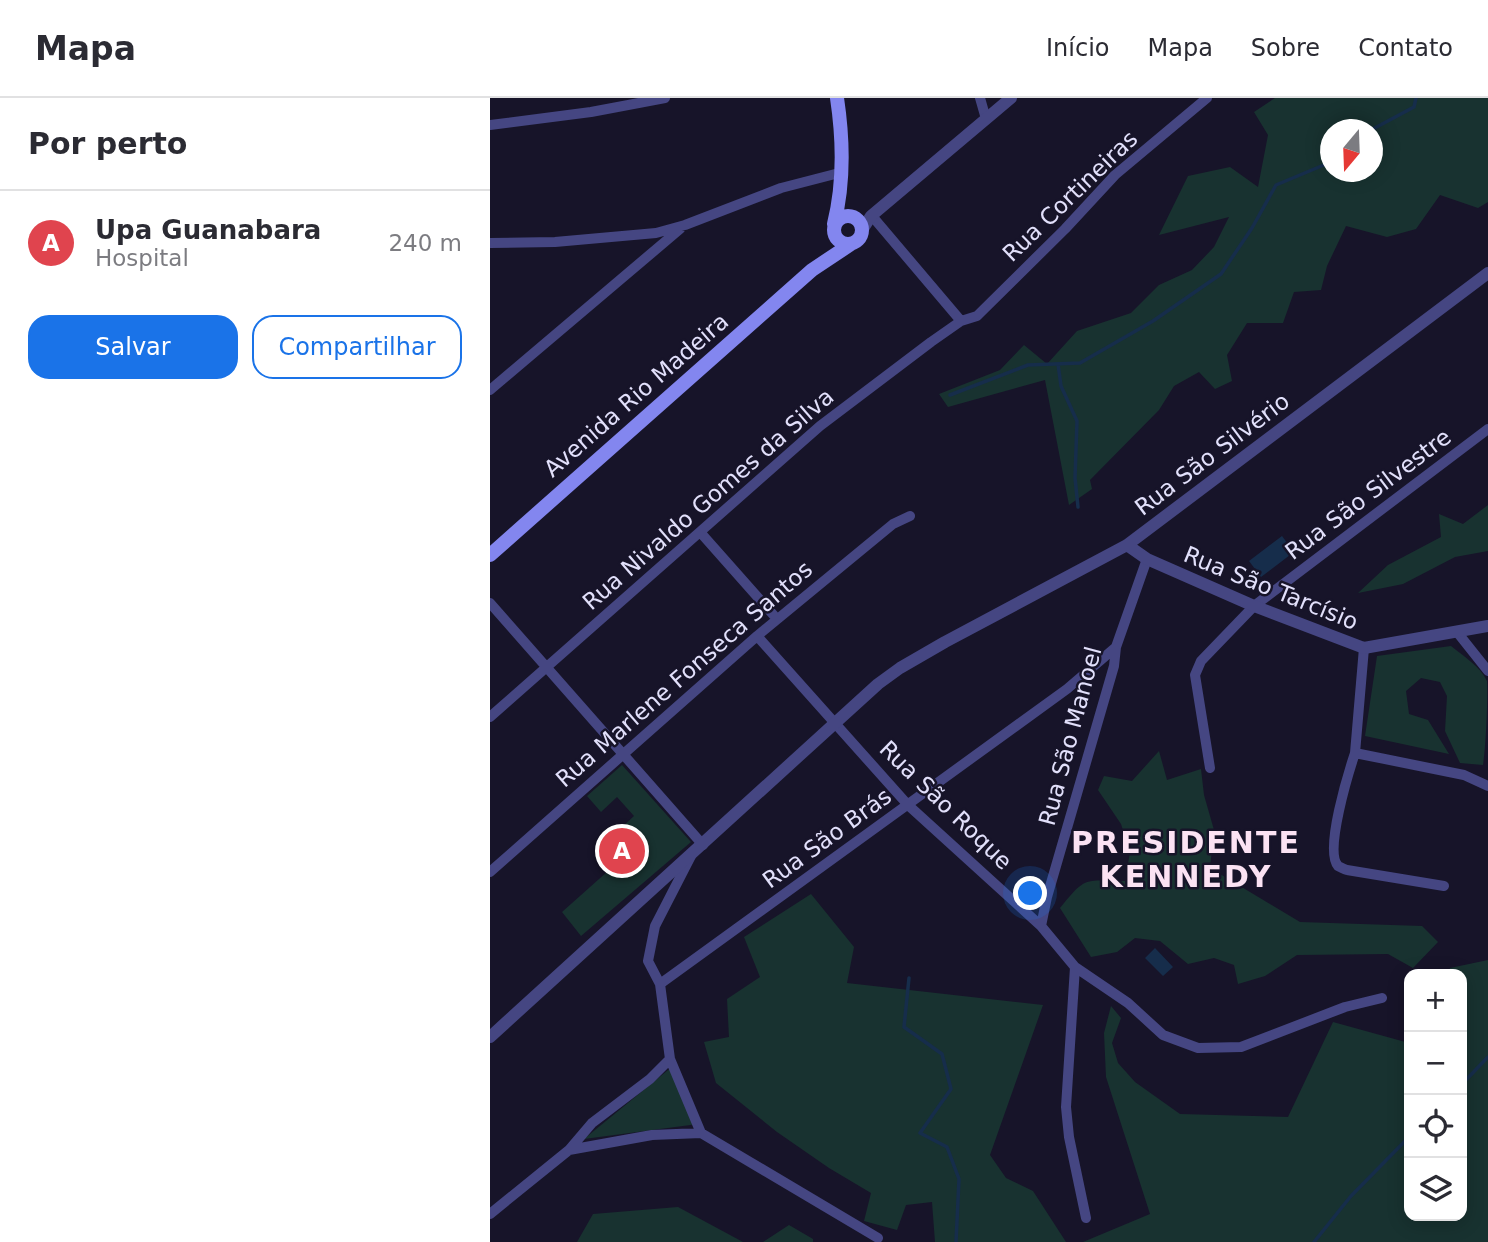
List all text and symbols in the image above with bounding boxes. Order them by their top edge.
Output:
text: Mapa [35,29,136,68]
text: Início [1046,34,1110,62]
text: Mapa [1148,34,1213,62]
text: Sobre [1251,34,1320,62]
text: Contato [1358,34,1453,62]
north arrow [1320,119,1383,182]
street label: Rua Cortineiras [997,125,1143,267]
text: Por perto [28,126,187,161]
text: Upa Guanabara [95,215,321,245]
text: A [42,230,60,256]
text: 240 m [388,230,462,256]
text: Hospital [95,245,189,271]
street label: Avenida Rio Madeira [539,308,733,482]
button: Salvar [28,315,238,379]
button: Compartilhar [252,315,462,379]
street label: Rua Nivaldo Gomes da Silva [577,383,839,615]
street label: Rua São Silvério [1130,388,1294,520]
street label: Rua São Silvestre [1280,423,1456,565]
street label: Rua São Tarcísio [1180,541,1362,635]
street label: Rua Marlene Fonseca Santos [551,556,817,792]
street label: Rua São Manoel [1034,644,1106,828]
street label: Rua São Roque [875,735,1017,875]
street label: Rua São Brás [758,783,896,893]
pin: A [599,825,645,877]
district label: PRESIDENTE KENNEDY [1071,825,1301,894]
your location [1013,876,1047,910]
map controls [1404,969,1467,1221]
button: + [1404,969,1467,1032]
button: − [1404,1032,1467,1095]
button: locate [1404,1095,1467,1158]
button: layers [1404,1158,1467,1221]

